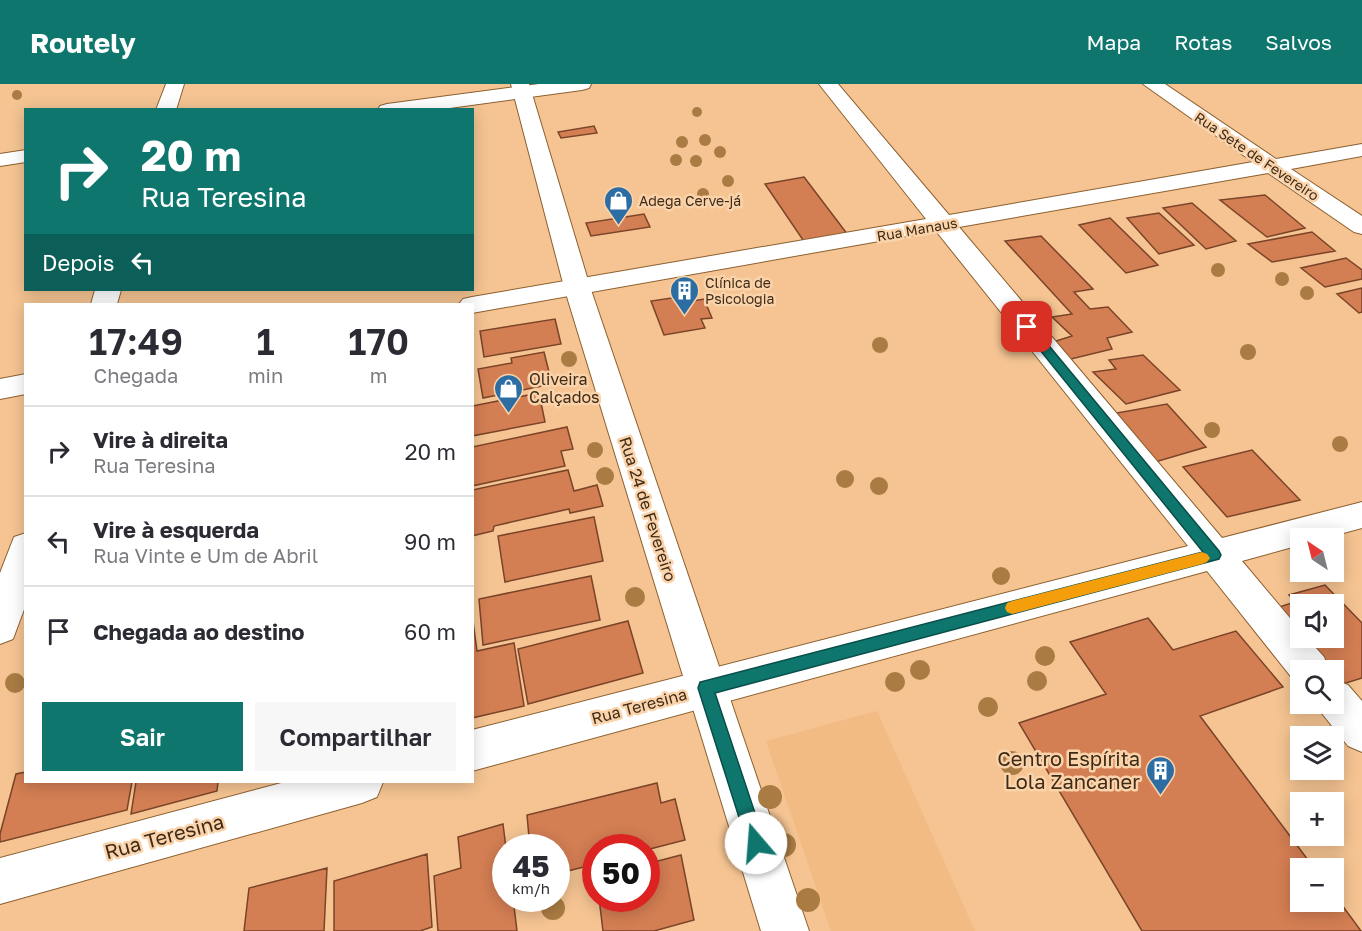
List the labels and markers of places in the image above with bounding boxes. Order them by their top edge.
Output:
shop icon: Adega Cerve-já [602,184,634,226]
place label: Adega Cerve-já [639,192,741,209]
building icon: Clínica de Psicologia [668,274,700,316]
place label: Clínica de Psicologia [705,274,774,307]
pin [1001,301,1052,352]
place label: Oliveira Calçados [529,369,600,407]
shop icon: Oliveira Calçados [492,372,524,414]
place label: Centro Espírita Lola Zancaner [997,746,1140,793]
building icon: Centro Espírita Lola Zancaner [1145,754,1177,796]

